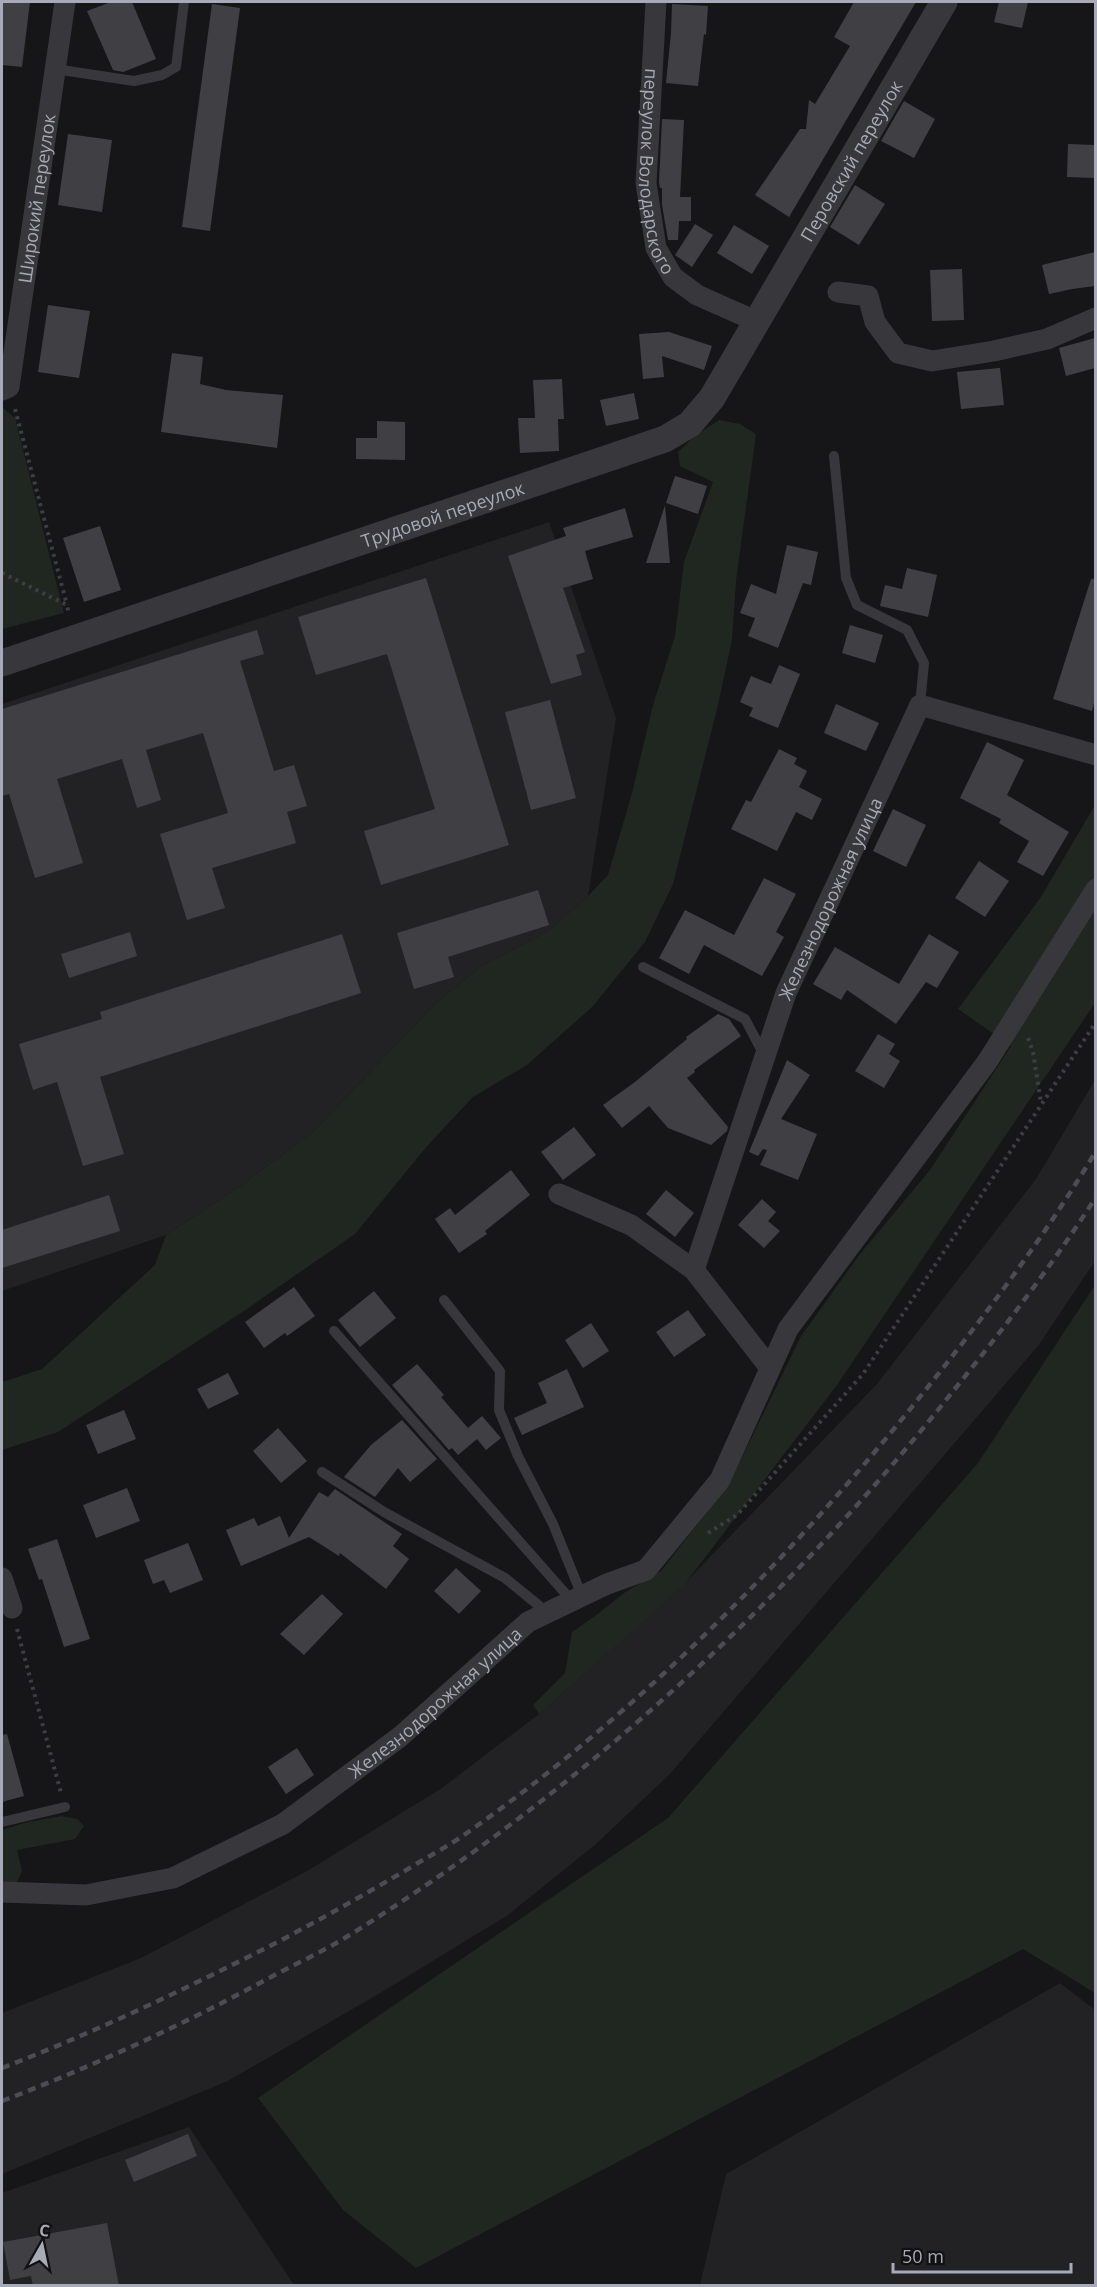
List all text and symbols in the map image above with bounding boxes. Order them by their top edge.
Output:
street label: переулок Володарского [634,68,681,279]
street label: Перовский переулок [794,75,908,246]
street label: Широкий переулок [12,112,61,285]
street label: Трудовой переулок [358,475,528,553]
street label: Железнодорожная улица [772,793,887,1004]
street label: Железнодорожная улица [343,1621,527,1783]
north arrow [12,2215,72,2275]
text: С [38,2219,51,2242]
scale bar [893,2236,1072,2274]
text: 50 m [902,2244,944,2268]

